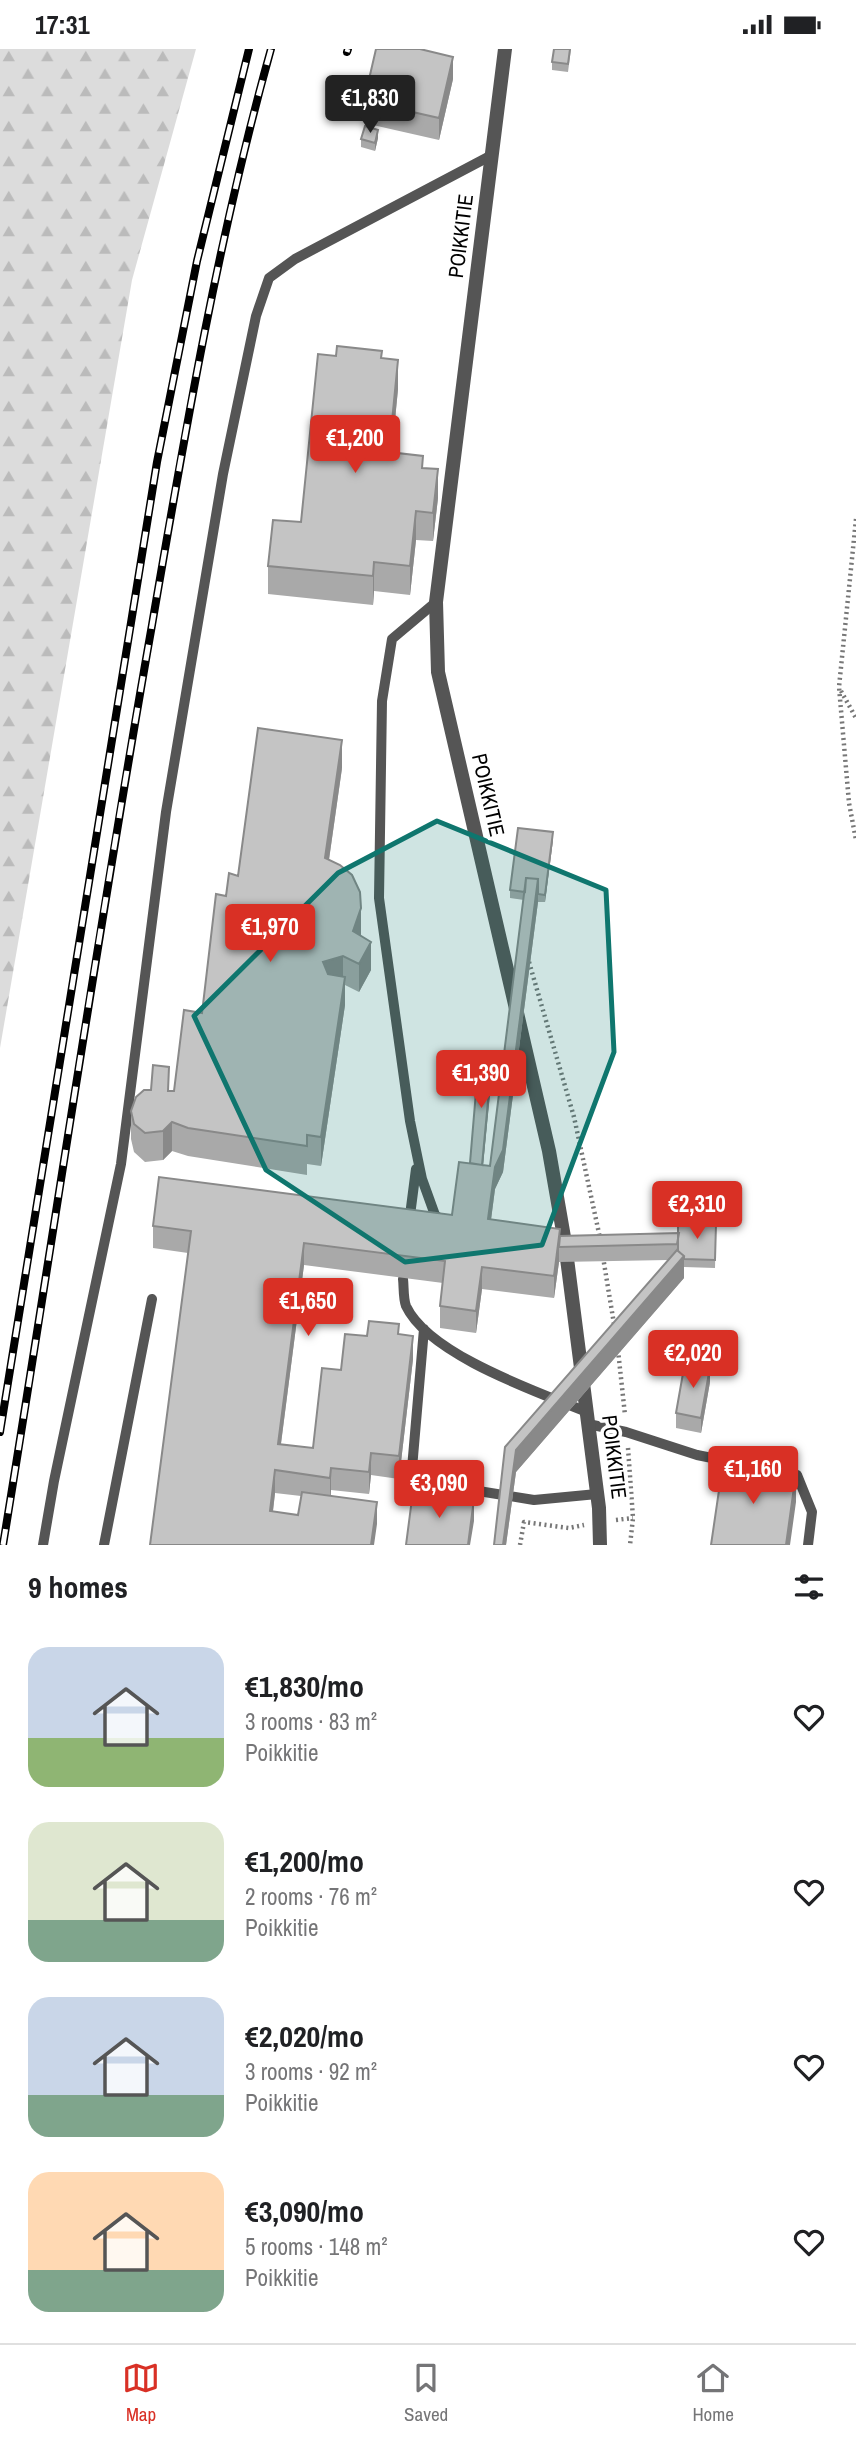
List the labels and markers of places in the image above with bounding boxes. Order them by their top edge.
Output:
pin: €1,830 [313,76,427,135]
pin: €1,200 [298,415,412,475]
pin: €1,970 [213,905,327,964]
pin: €1,390 [424,1051,538,1110]
pin: €2,310 [640,1181,754,1241]
pin: €1,650 [251,1279,365,1338]
pin: €2,020 [636,1331,750,1390]
pin: €1,160 [696,1447,810,1506]
pin: €3,090 [382,1461,496,1520]

